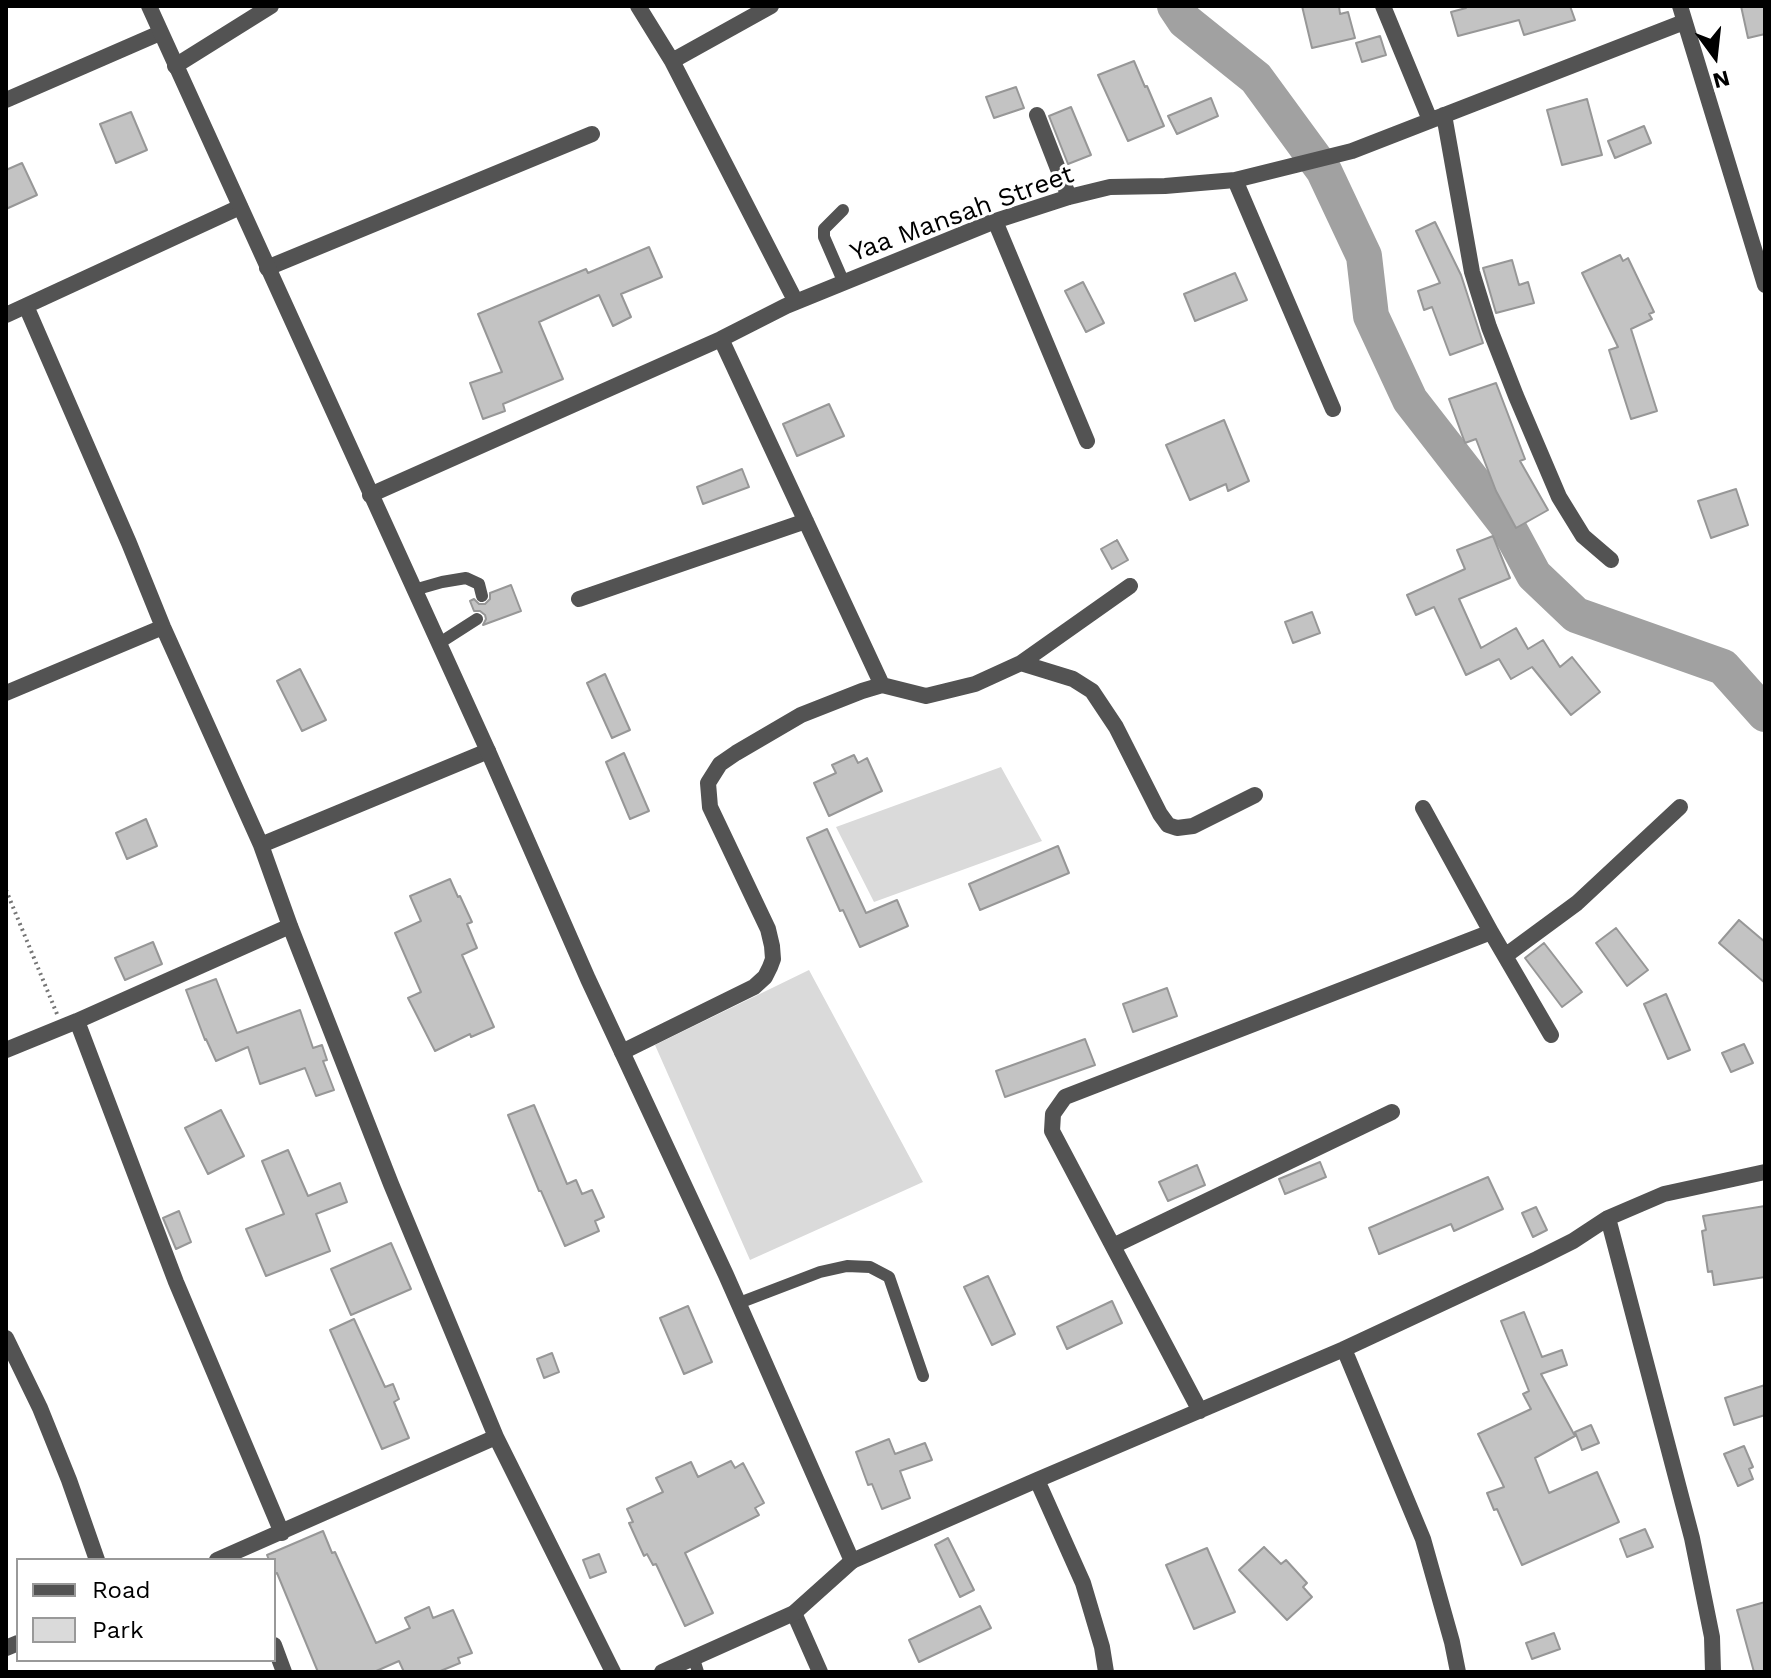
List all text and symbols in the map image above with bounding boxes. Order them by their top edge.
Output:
north arrow [1675,16,1755,96]
text: N [1710,65,1732,94]
street label: Yaa Mansah Street [846,159,1078,269]
legend [16,1558,276,1662]
text: Road [92,1576,151,1604]
text: Park [92,1616,144,1644]

